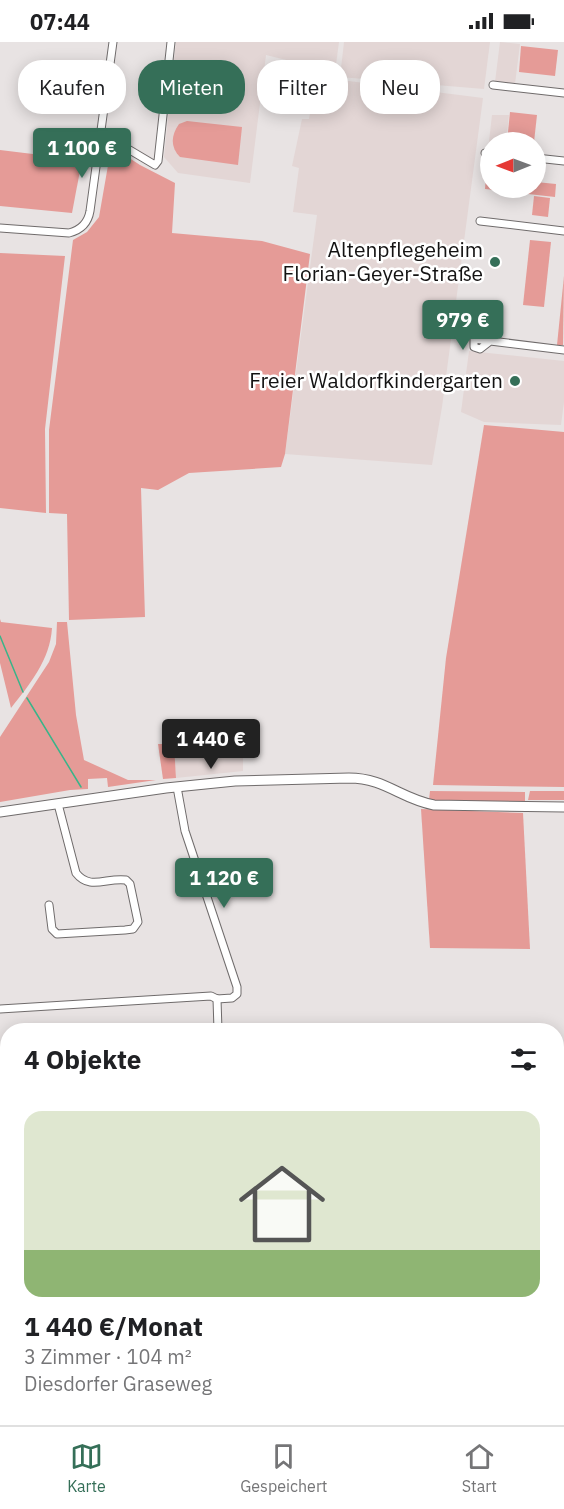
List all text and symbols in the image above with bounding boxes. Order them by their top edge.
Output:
text: 07:44 [30,7,90,36]
chip: Kaufen [18,60,126,114]
chip: Mieten [138,60,245,114]
chip: Filter [257,60,348,114]
chip: Neu [360,60,440,114]
pin: 1 100 € [27,128,137,179]
north arrow [480,132,546,198]
map controls [480,132,546,198]
text: 1 100 € [47,134,117,161]
place label: Altenpflegeheim Florian-Geyer-Straße [282,235,483,287]
marker: Altenpflegeheim Florian-Geyer-Straße [488,255,502,269]
pin: 979 € [421,300,505,351]
text: 979 € [436,306,490,333]
place label: Freier Waldorfkindergarten [249,366,503,394]
marker: Freier Waldorfkindergarten [508,374,522,388]
pin: 1 440 € [156,719,266,770]
text: 1 440 € [176,725,246,752]
pin: 1 120 € [169,858,279,909]
text: 1 120 € [189,864,259,891]
text: 4 Objekte [24,1042,141,1076]
icon: filters [507,1043,540,1076]
icon: home [228,1150,336,1258]
text: 1 440 €/Monat [24,1309,203,1343]
text: 3 Zimmer · 104 m² [24,1343,192,1370]
text: Diesdorfer Graseweg [24,1370,212,1397]
tab: Karte [67,1440,106,1496]
tab: Gespeichert [240,1440,327,1496]
tab: Start [462,1440,497,1496]

